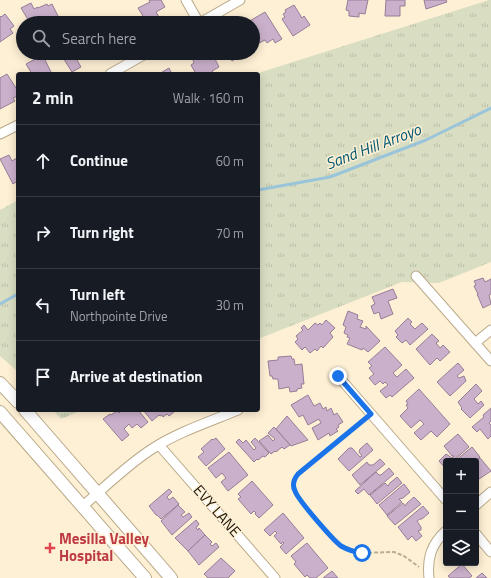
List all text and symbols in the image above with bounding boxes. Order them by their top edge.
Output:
search box [16,16,260,60]
icon: search [30,27,52,49]
text: Search here [62,27,136,50]
text: 2 min [32,85,73,111]
text: Walk · 160 m [173,88,244,108]
water label: Sand Hill Arroyo [322,116,425,175]
text: Continue [70,149,128,172]
icon: ahead [32,150,54,172]
text: 60 m [216,151,244,171]
text: Turn right [70,221,134,244]
icon: right [32,222,54,244]
text: 70 m [216,223,244,243]
text: Turn left [70,283,125,306]
icon: left [32,294,54,316]
text: 30 m [216,295,244,315]
text: Northpointe Drive [70,306,168,326]
text: Arrive at destination [70,365,203,388]
icon: arrive [32,366,54,388]
route end [329,367,347,385]
map controls [443,458,479,566]
button: + [443,458,479,494]
street label: EVY LANE [188,479,247,542]
button: − [443,494,479,530]
place label: Mesilla Valley Hospital [59,527,149,567]
button: layers [443,530,479,566]
marker: Mesilla Valley Hospital [44,542,56,554]
route start [353,544,371,562]

